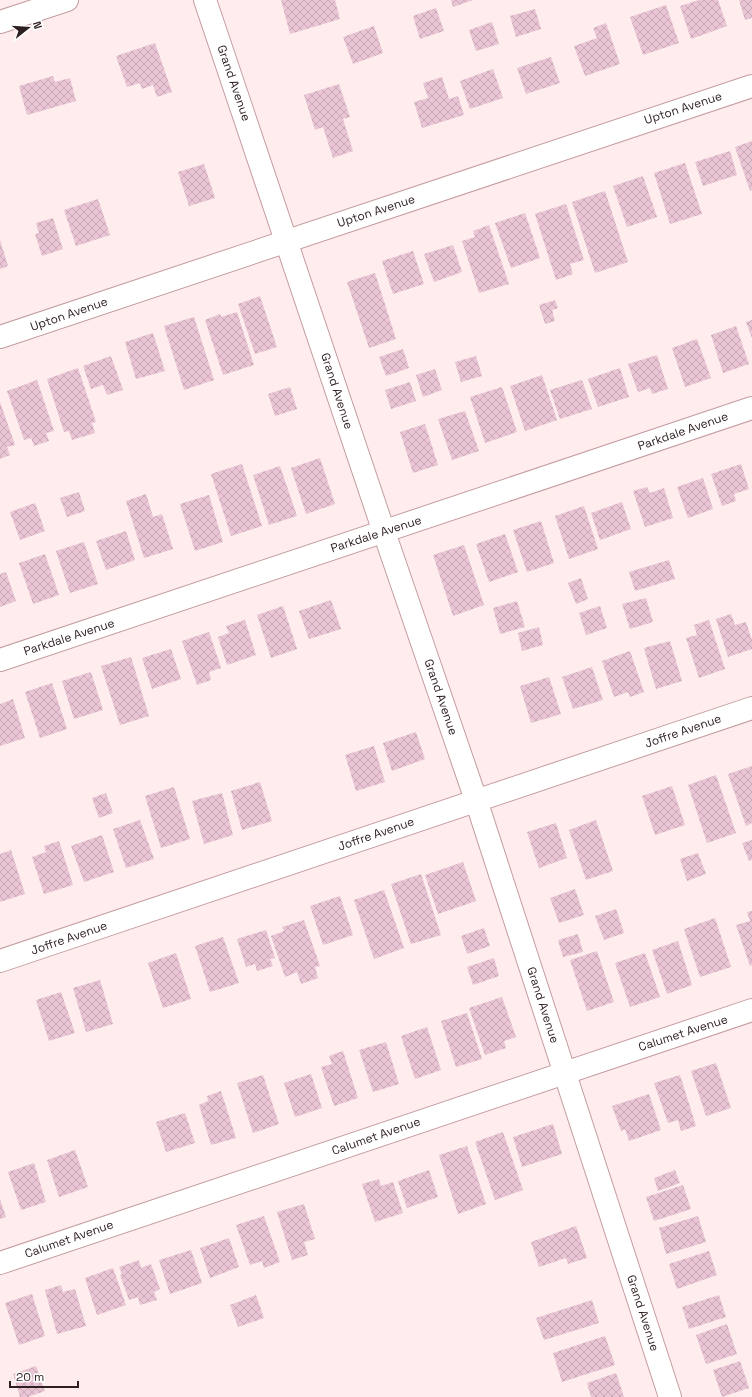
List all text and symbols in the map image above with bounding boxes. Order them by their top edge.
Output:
north arrow [8,8,48,48]
text: N [30,20,45,31]
street label: Grand Avenue [213,43,255,123]
street label: Upton Avenue [642,88,724,128]
street label: Upton Avenue [335,191,417,231]
street label: Upton Avenue [28,293,110,335]
street label: Grand Avenue [317,351,357,431]
street label: Parkdale Avenue [636,408,730,454]
street label: Parkdale Avenue [329,512,423,556]
street label: Parkdale Avenue [22,615,116,659]
street label: Grand Avenue [420,657,462,737]
street label: Joffre Avenue [643,710,723,752]
street label: Joffre Avenue [336,813,416,855]
street label: Joffre Avenue [29,917,109,959]
street label: Grand Avenue [523,965,563,1045]
street label: Calumet Avenue [636,1011,730,1055]
street label: Calumet Avenue [329,1113,423,1159]
street label: Calumet Avenue [22,1216,116,1262]
street label: Grand Avenue [623,1273,663,1353]
scale bar [10,1363,78,1389]
text: 20 m [16,1369,44,1385]

